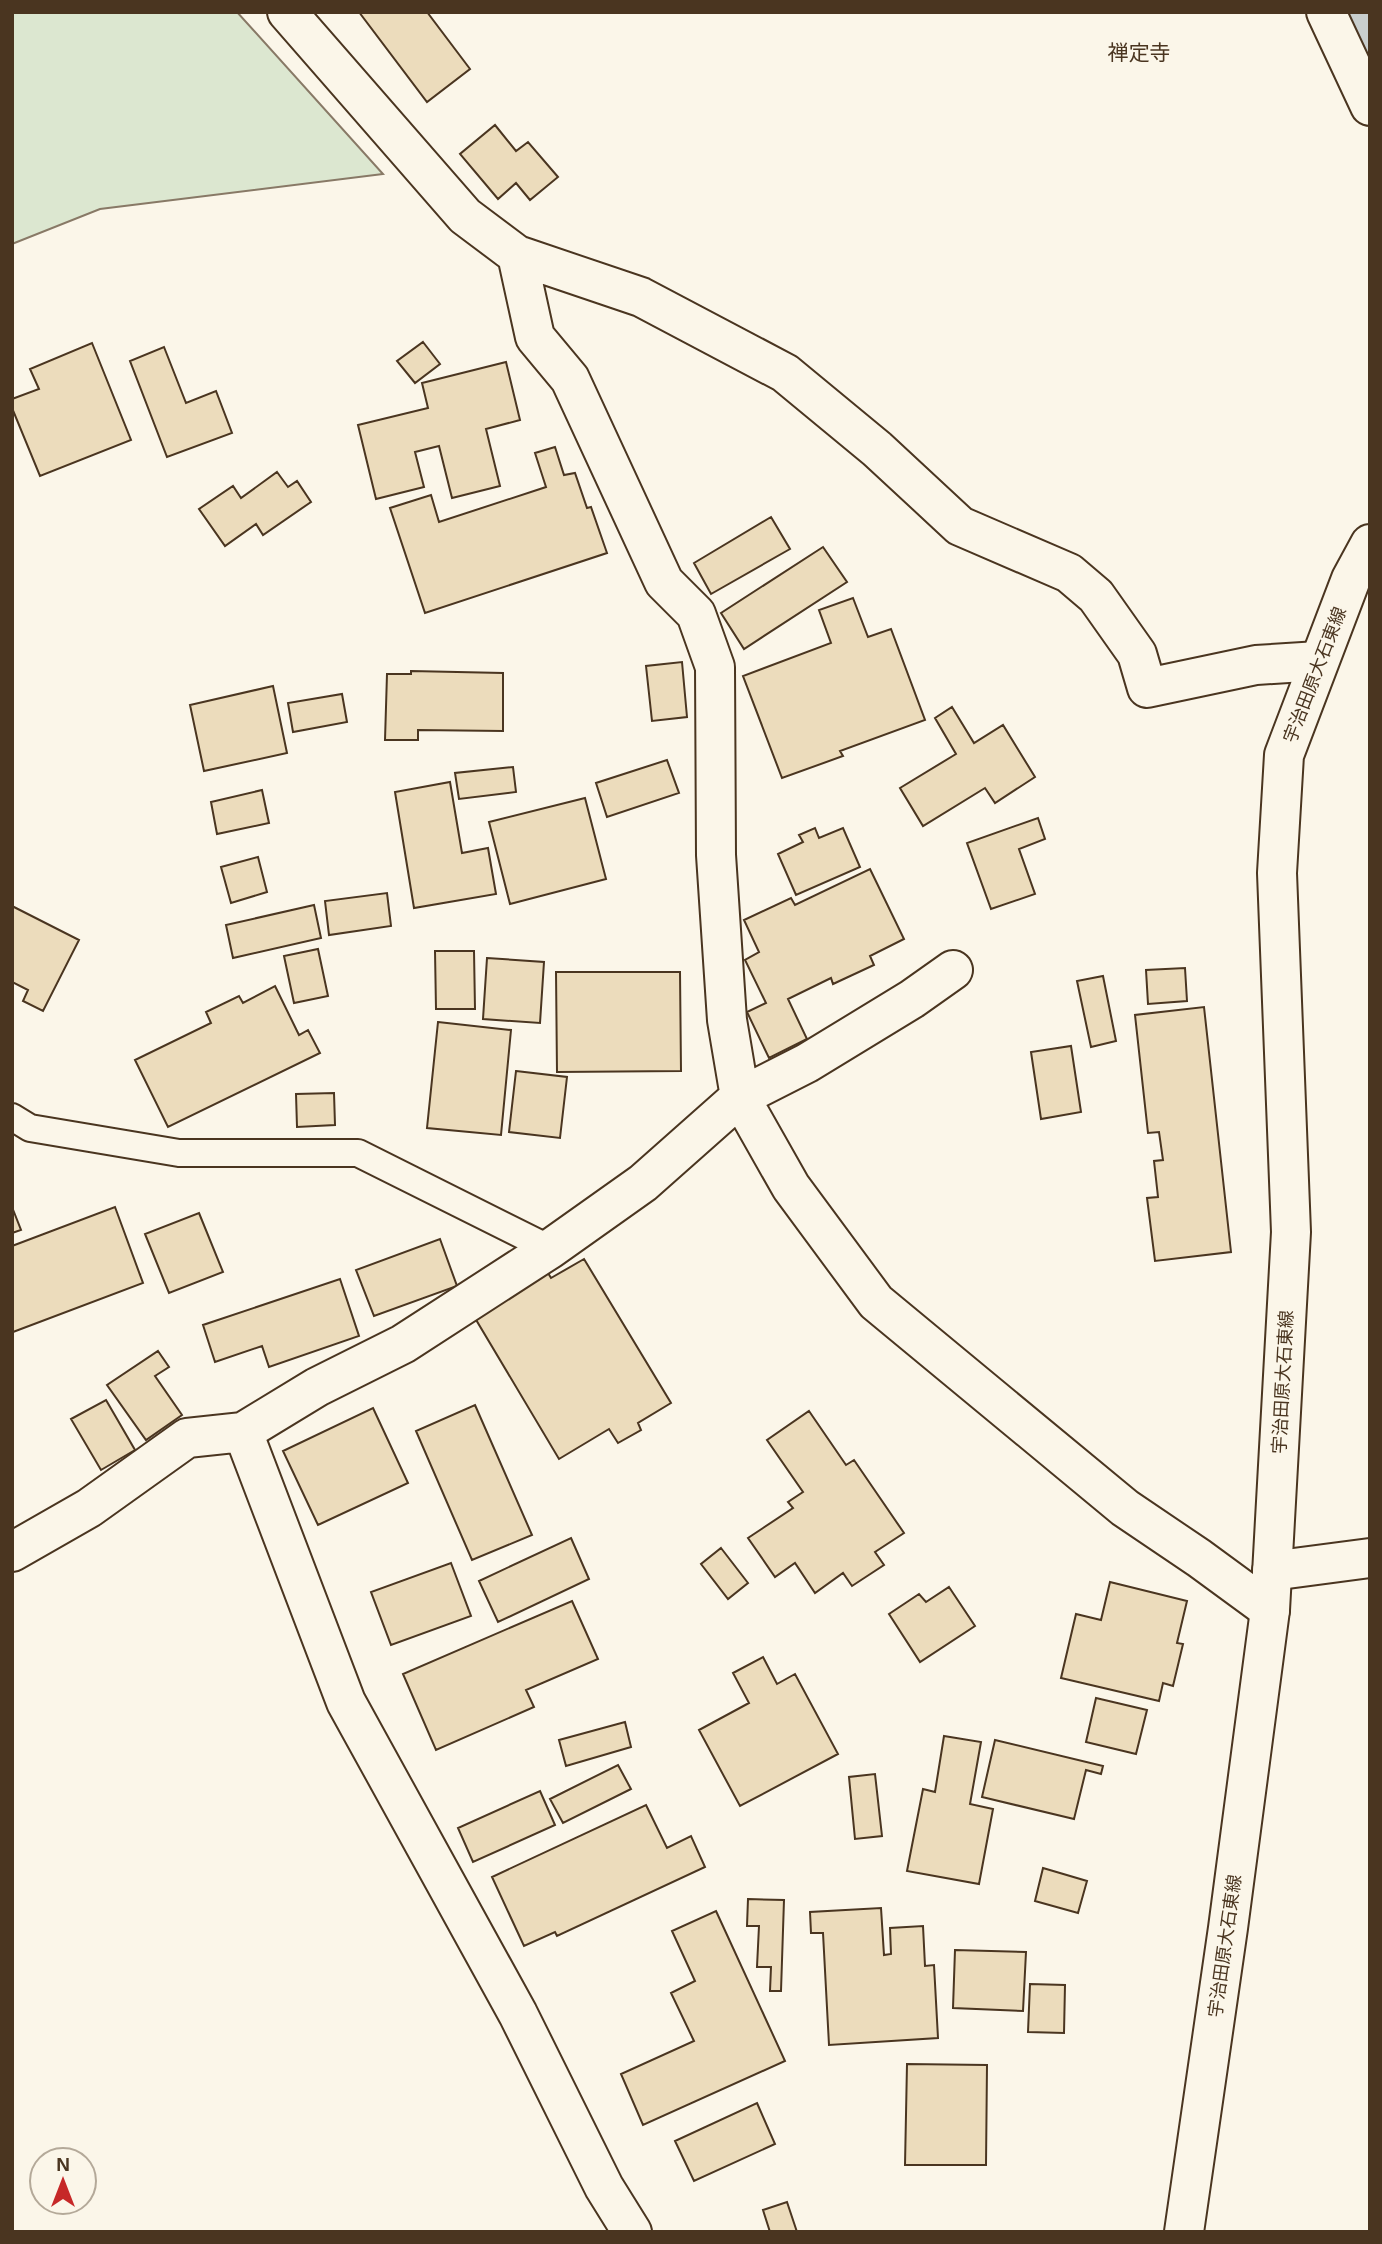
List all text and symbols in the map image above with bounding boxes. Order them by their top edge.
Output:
district label: 禅定寺 [1108,41,1171,64]
street label: 宇治田原大石東線 [1280,604,1350,746]
street label: 宇治田原大石東線 [1269,1310,1297,1454]
street label: 宇治田原大石東線 [1205,1873,1245,2019]
north arrow [28,2146,98,2216]
text: N [56,2154,70,2175]

